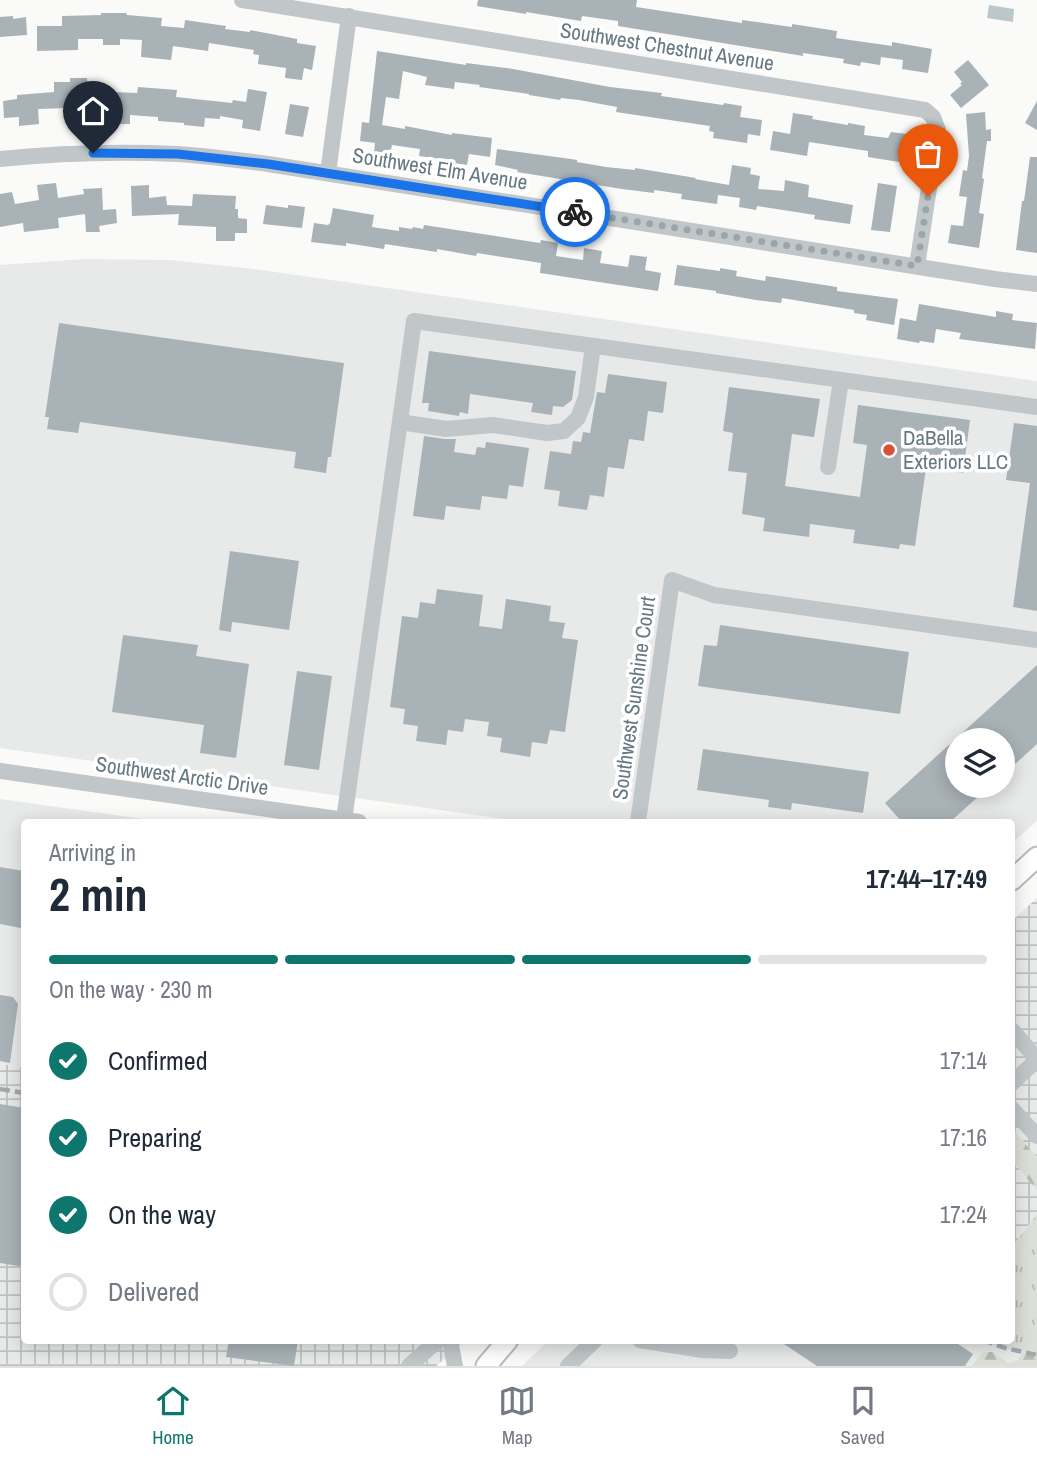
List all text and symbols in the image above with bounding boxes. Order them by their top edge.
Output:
street label: Southwest Chestnut Avenue [558,15,776,78]
pin [63,81,123,153]
icon: home [74,92,112,130]
pin [898,124,958,196]
icon: bag [909,135,947,173]
street label: Southwest Elm Avenue [350,140,530,197]
courier [540,177,610,247]
icon: bike [556,193,594,231]
place label: DaBella Exteriors LLC [903,423,1008,476]
marker: DaBella Exteriors LLC [881,442,897,458]
street label: Southwest Sunshine Court [605,594,662,801]
map controls [945,728,1015,798]
button: layers [945,728,1015,798]
street label: Southwest Arctic Drive [94,749,270,802]
text: Arriving in [49,837,136,868]
text: 17:44–17:49 [866,861,987,896]
text: 2 min [49,863,148,925]
text: On the way · 230 m [49,974,213,1005]
icon: check [49,1042,87,1080]
text: Confirmed [108,1043,208,1078]
text: 17:14 [940,1045,987,1076]
icon: check [49,1119,87,1157]
text: Preparing [108,1120,202,1155]
text: 17:16 [940,1122,987,1153]
icon: check [49,1196,87,1234]
text: On the way [108,1197,216,1232]
text: 17:24 [940,1199,987,1230]
text: Delivered [108,1274,199,1309]
tab: Home [152,1382,194,1450]
tab: Map [498,1382,536,1450]
tab: Saved [841,1382,885,1450]

